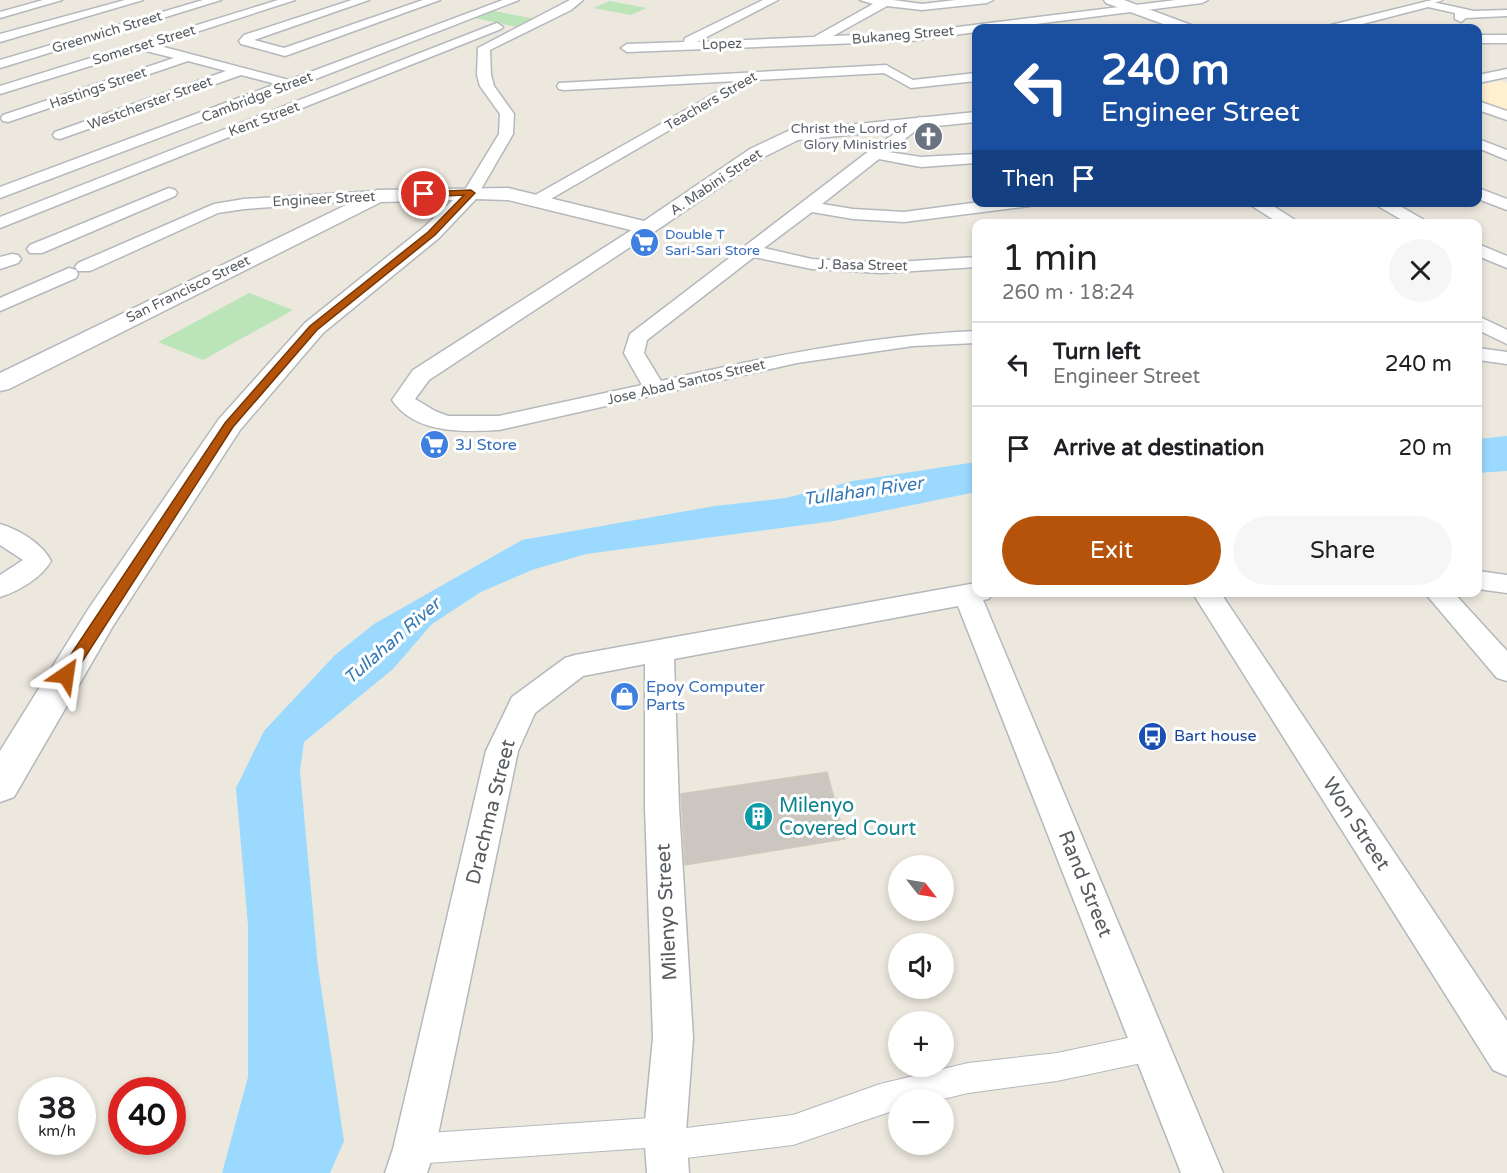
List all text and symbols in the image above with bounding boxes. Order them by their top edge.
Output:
street label: Greenwich Street [50,7,165,57]
street label: Somerset Street [90,21,198,69]
street label: Bukaneg Street [851,22,955,48]
street label: Lopez [702,35,742,53]
text: 240 m [1101,45,1230,96]
icon: left [1002,48,1080,126]
street label: Hastings Street [47,63,149,113]
street label: Cambridge Street [199,68,315,126]
street label: Teachers Street [662,68,760,134]
street label: Westcherster Street [85,72,215,133]
text: Engineer Street [1101,96,1300,129]
street label: Kent Street [226,97,303,140]
place label: Christ the Lord of Glory Ministries [791,120,908,153]
church icon: Christ the Lord of Glory Ministries [912,120,944,152]
street label: A. Mabini Street [667,145,766,219]
icon: arrive [1067,162,1100,195]
text: Then [1002,166,1055,192]
pin [398,168,449,219]
icon: arrive [407,177,440,210]
street label: Engineer Street [272,188,377,210]
supermarket icon: Double T Sari-Sari Store [628,226,660,258]
place label: Double T Sari-Sari Store [665,226,760,259]
text: 1 min [1002,237,1098,280]
button: close [1389,239,1452,302]
street label: San Francisco Street [123,251,253,326]
street label: J. Basa Street [818,256,909,274]
text: 260 m · 18:24 [1002,281,1134,305]
text: Turn left [1053,339,1141,365]
icon: left [1002,348,1035,381]
text: 240 m [1385,351,1452,377]
street label: Jose Abad Santos Street [605,355,767,408]
text: Engineer Street [1053,365,1200,389]
supermarket icon: 3J Store [418,429,450,461]
icon: arrive [1002,432,1035,465]
place label: 3J Store [455,435,517,455]
text: Arrive at destination [1053,435,1264,461]
text: 20 m [1398,435,1452,461]
water label: Tullahan River [802,471,926,510]
button: Exit [1002,516,1221,585]
button: Share [1233,516,1452,585]
water label: Tullahan River [339,592,446,689]
position arrow [34,643,98,707]
place label: Epoy Computer Parts [646,677,766,715]
shop icon: Epoy Computer Parts [609,680,641,712]
bus stop icon: Bart house [1137,720,1169,752]
place label: Bart house [1174,726,1256,746]
street label: Drachma Street [461,737,521,887]
street label: Won Street [1317,773,1395,875]
place label: Milenyo Covered Court [779,794,916,841]
building icon: Milenyo Covered Court [742,801,774,833]
street label: Rand Street [1053,827,1117,941]
street label: Milenyo Street [651,842,683,981]
north arrow [888,855,954,921]
map controls [888,855,954,1155]
button: sound [888,933,954,999]
button: + [888,1011,954,1077]
speed limit sign: 40 [108,1077,186,1155]
button: − [888,1089,954,1155]
text: 38 [38,1090,76,1127]
text: km/h [38,1122,76,1140]

